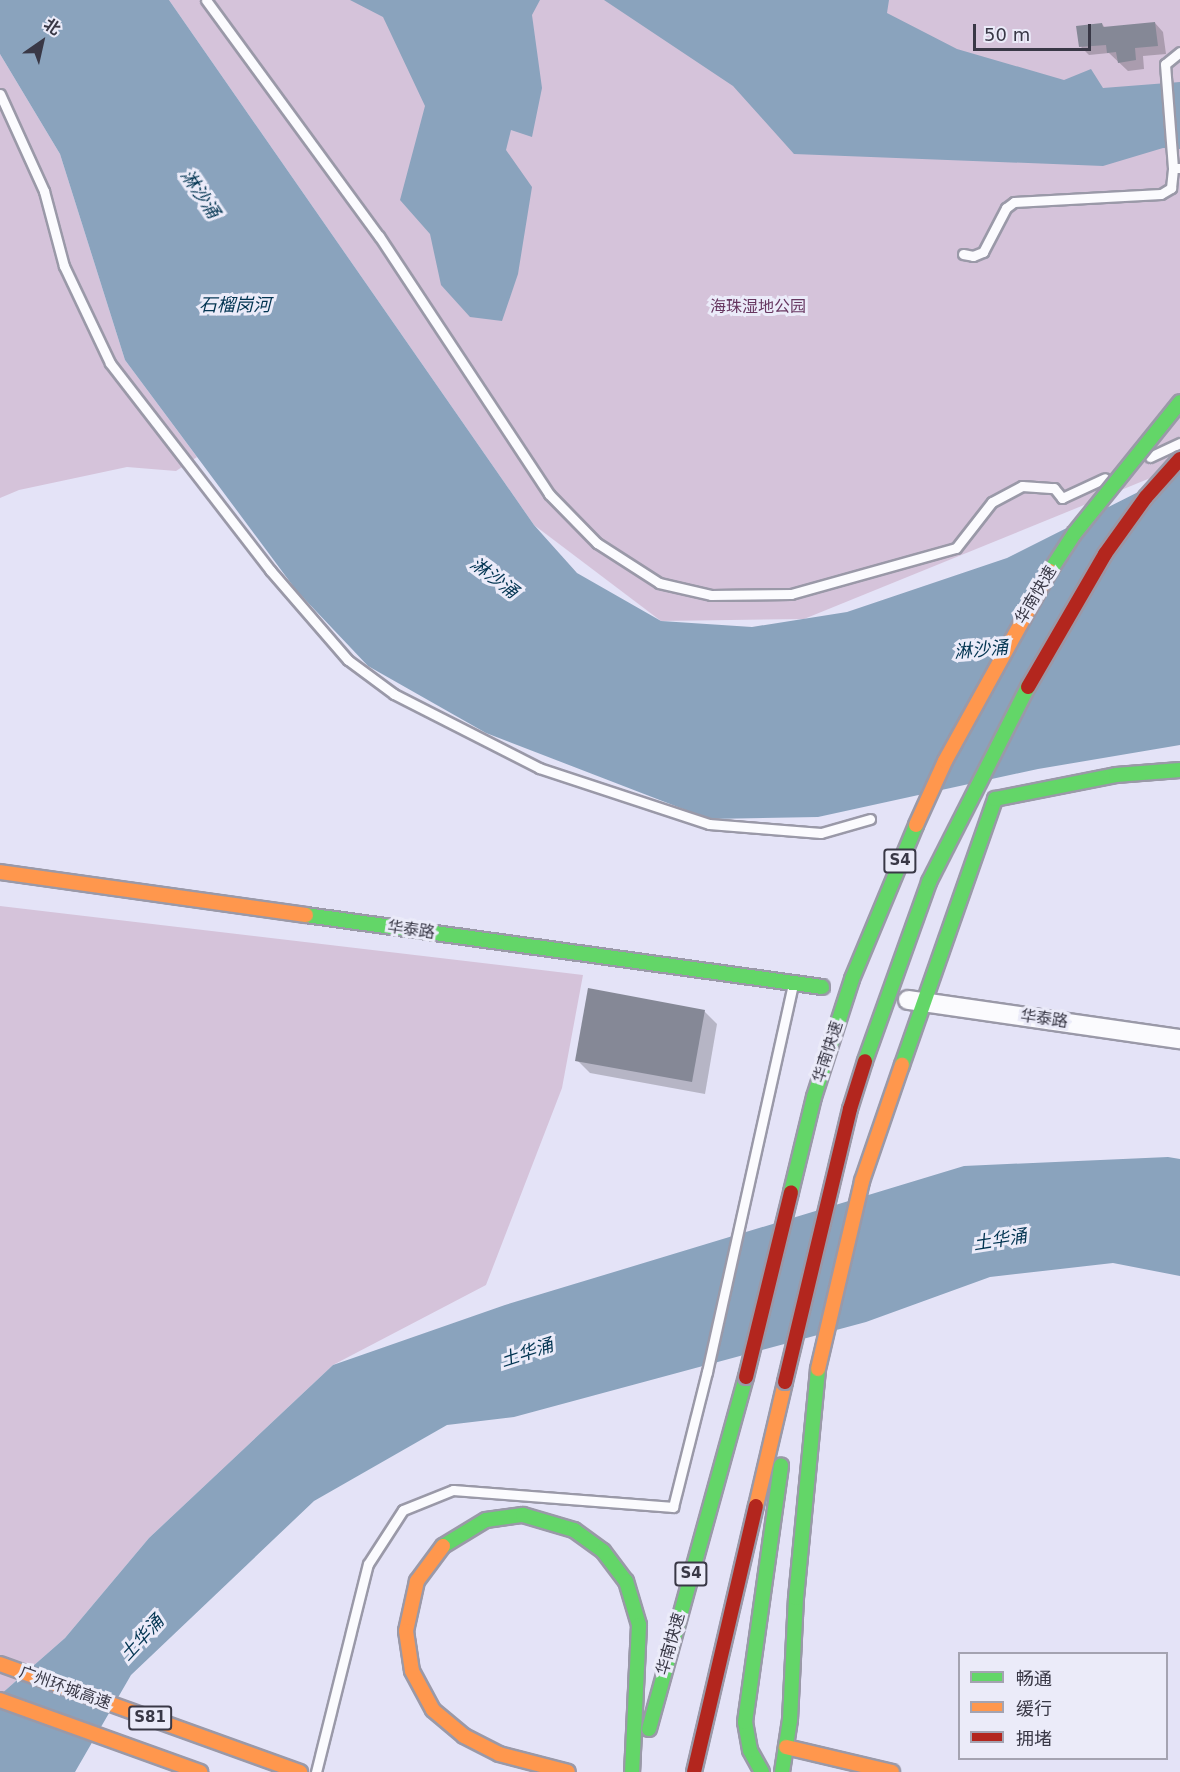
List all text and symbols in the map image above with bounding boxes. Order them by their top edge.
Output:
north arrow [12,12,72,72]
scale bar [976,12,1094,50]
text: 北 [40,14,64,39]
text: 50 m [984,24,1030,45]
water label: 淋沙涌 [176,166,224,222]
water label: 石榴岗河 [199,294,271,316]
park label: 海珠湿地公园 [710,297,806,317]
water label: 淋沙涌 [466,553,522,603]
street label: 华南快速 [1011,563,1061,627]
water label: 淋沙涌 [953,637,1009,663]
road number: S4 [882,849,918,873]
street label: 华泰路 [386,917,436,943]
street label: 华泰路 [1019,1006,1069,1032]
street label: 华南快速 [809,1019,847,1085]
water label: 土华涌 [972,1225,1028,1255]
water label: 土华涌 [498,1334,556,1372]
road number: S4 [673,1562,709,1586]
water label: 土华涌 [116,1611,168,1665]
street label: 华南快速 [653,1611,689,1677]
legend [958,1652,1168,1760]
street label: 广州环城高速 [17,1663,113,1713]
text: 畅通 [1016,1668,1052,1689]
text: 缓行 [1016,1698,1052,1719]
road number: S81 [128,1706,172,1730]
text: 拥堵 [1016,1728,1052,1749]

